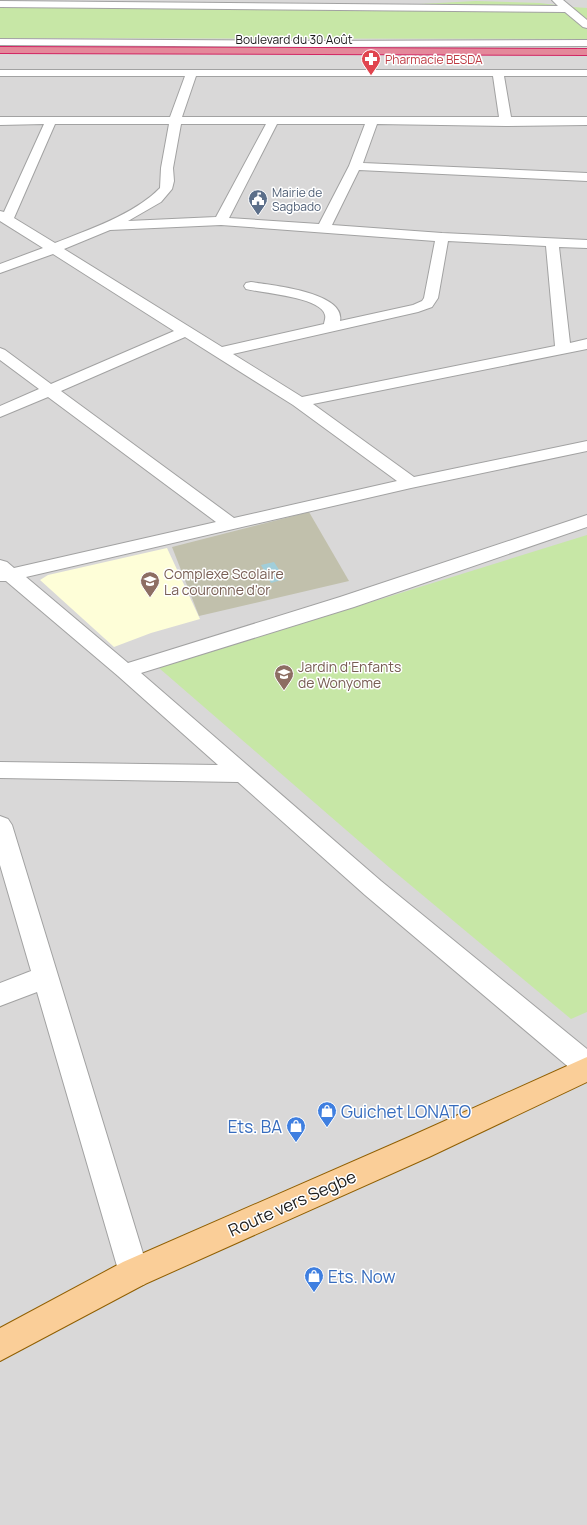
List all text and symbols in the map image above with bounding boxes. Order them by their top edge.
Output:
street label: Boulevard du 30 Août [236,31,353,48]
pharmacy icon: Pharmacie BESDA [360,48,382,76]
place label: Pharmacie BESDA [385,51,483,68]
place label: Mairie de Sagbado [272,184,322,215]
public building icon: Mairie de Sagbado [247,188,269,216]
place label: Complexe Scolaire La couronne d'or [164,564,284,599]
school or university icon: Complexe Scolaire La couronne d'or [139,570,161,598]
place label: Jardin d'Enfants de Wonyome [298,657,401,692]
school or university icon: Jardin d'Enfants de Wonyome [273,663,295,691]
shop icon: Guichet LONATO [316,1100,338,1128]
place label: Guichet LONATO [341,1100,471,1123]
place label: Ets. BA [228,1115,282,1138]
shop icon: Ets. BA [285,1115,307,1143]
street label: Route vers Segbe [225,1165,360,1241]
shop icon: Ets. Now [303,1265,325,1293]
place label: Ets. Now [328,1265,396,1288]

